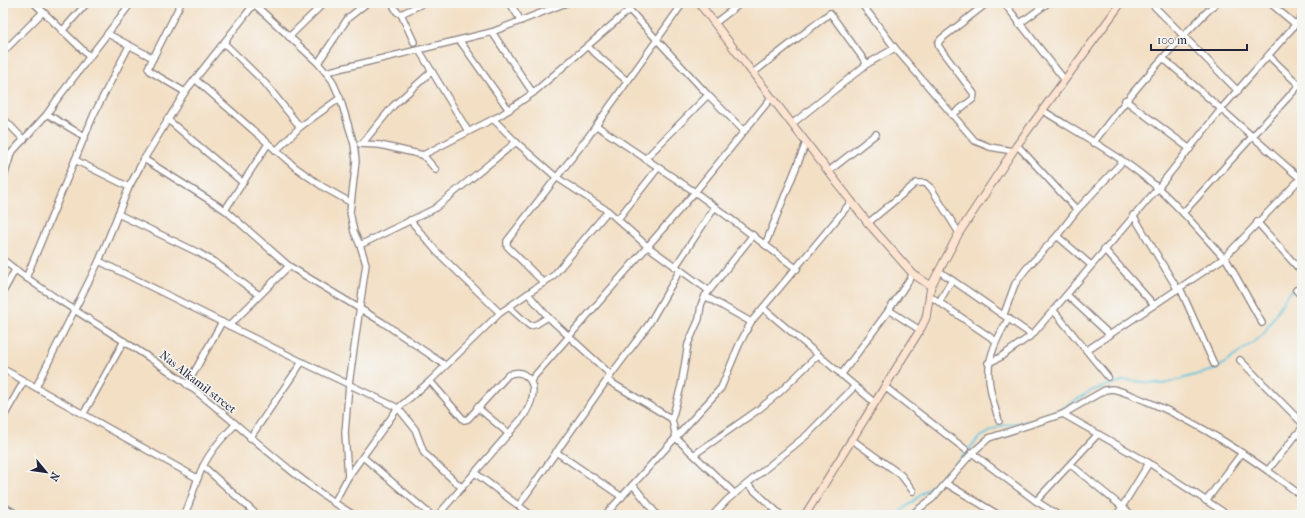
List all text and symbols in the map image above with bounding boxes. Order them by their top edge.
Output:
scale bar [1151,26,1247,52]
text: 100 m [1157,33,1187,47]
street label: Nas Alkamil street [157,348,240,417]
north arrow [26,452,66,492]
text: N [46,470,62,484]

